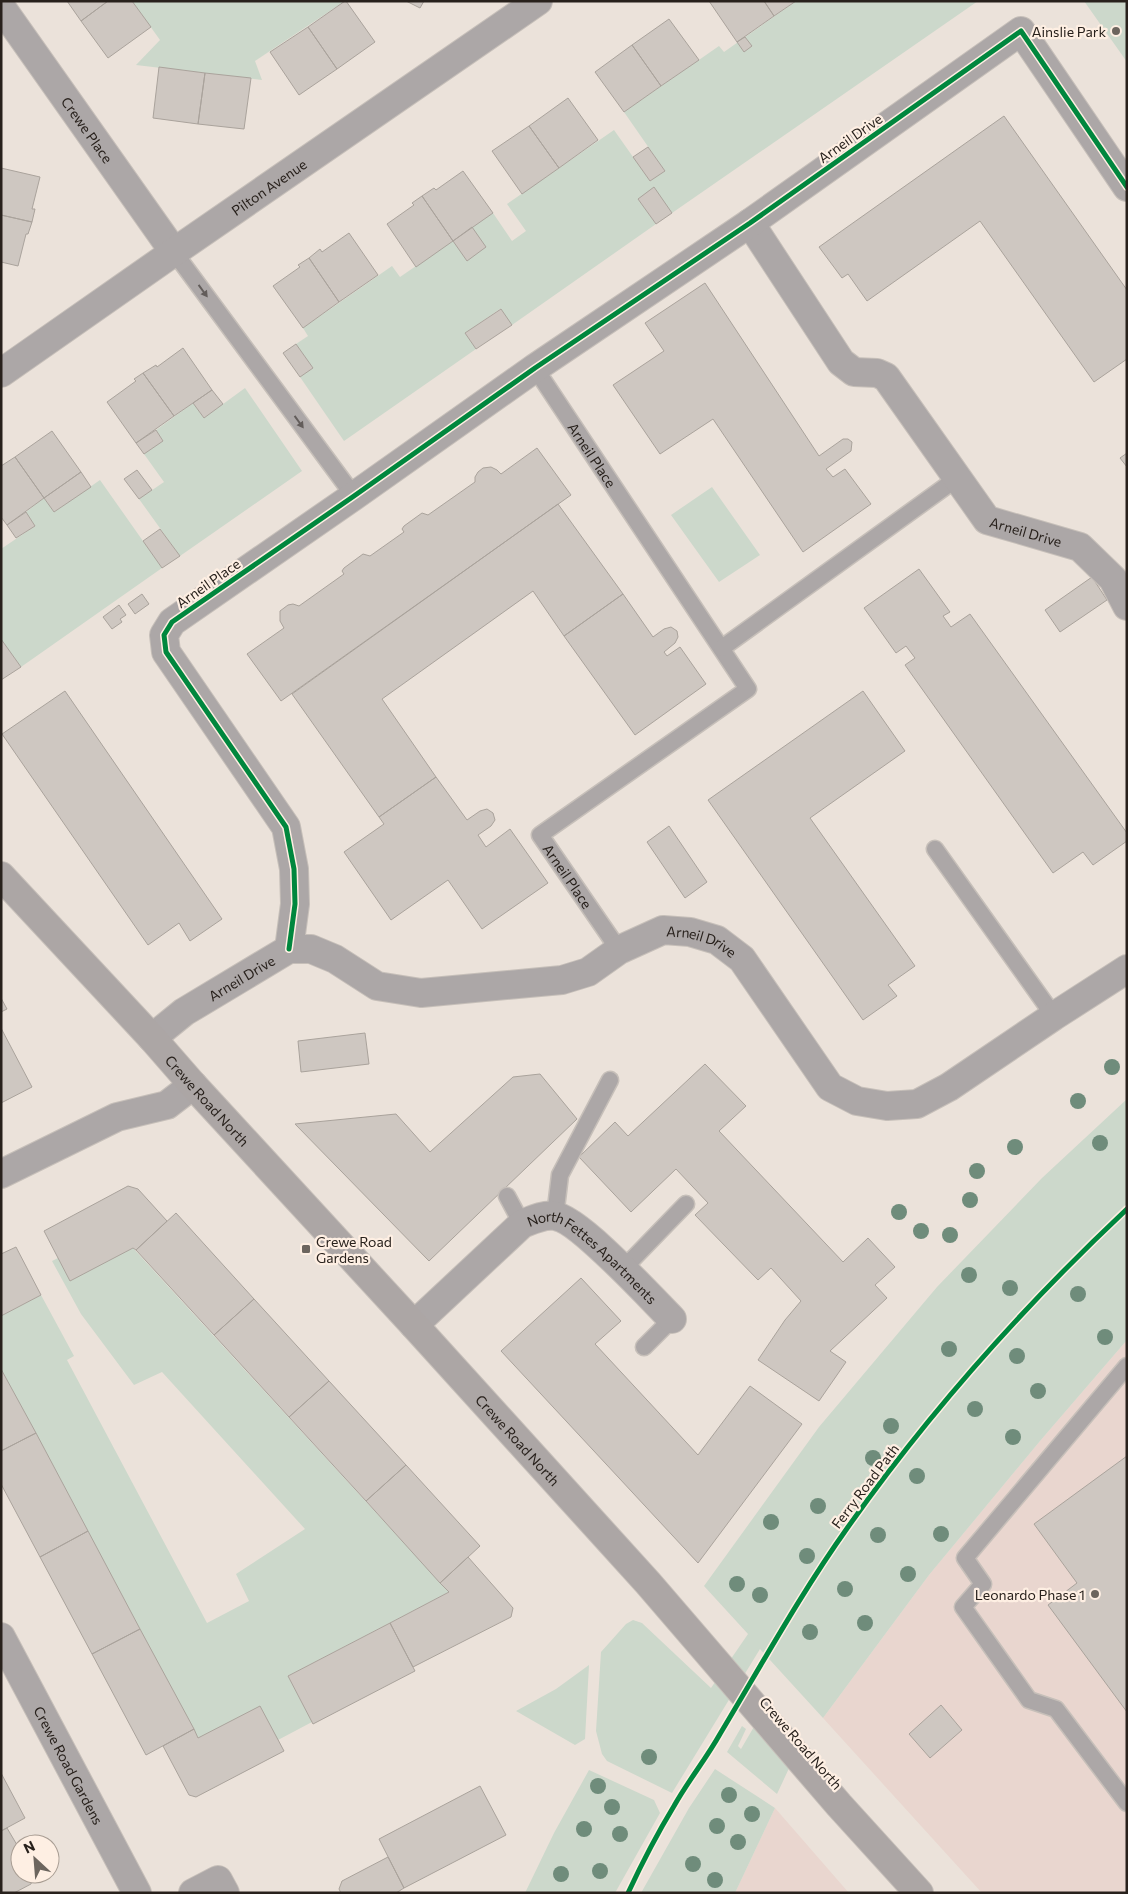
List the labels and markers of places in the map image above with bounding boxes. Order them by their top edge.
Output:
place label: Ainslie Park [1032,23,1106,40]
marker: Ainslie Park [1110,25,1122,37]
place label: Crewe Road Gardens [316,1233,392,1266]
marker: Crewe Road Gardens [300,1243,312,1255]
place label: Leonardo Phase 1 [975,1586,1085,1603]
marker: Leonardo Phase 1 [1089,1588,1101,1600]

